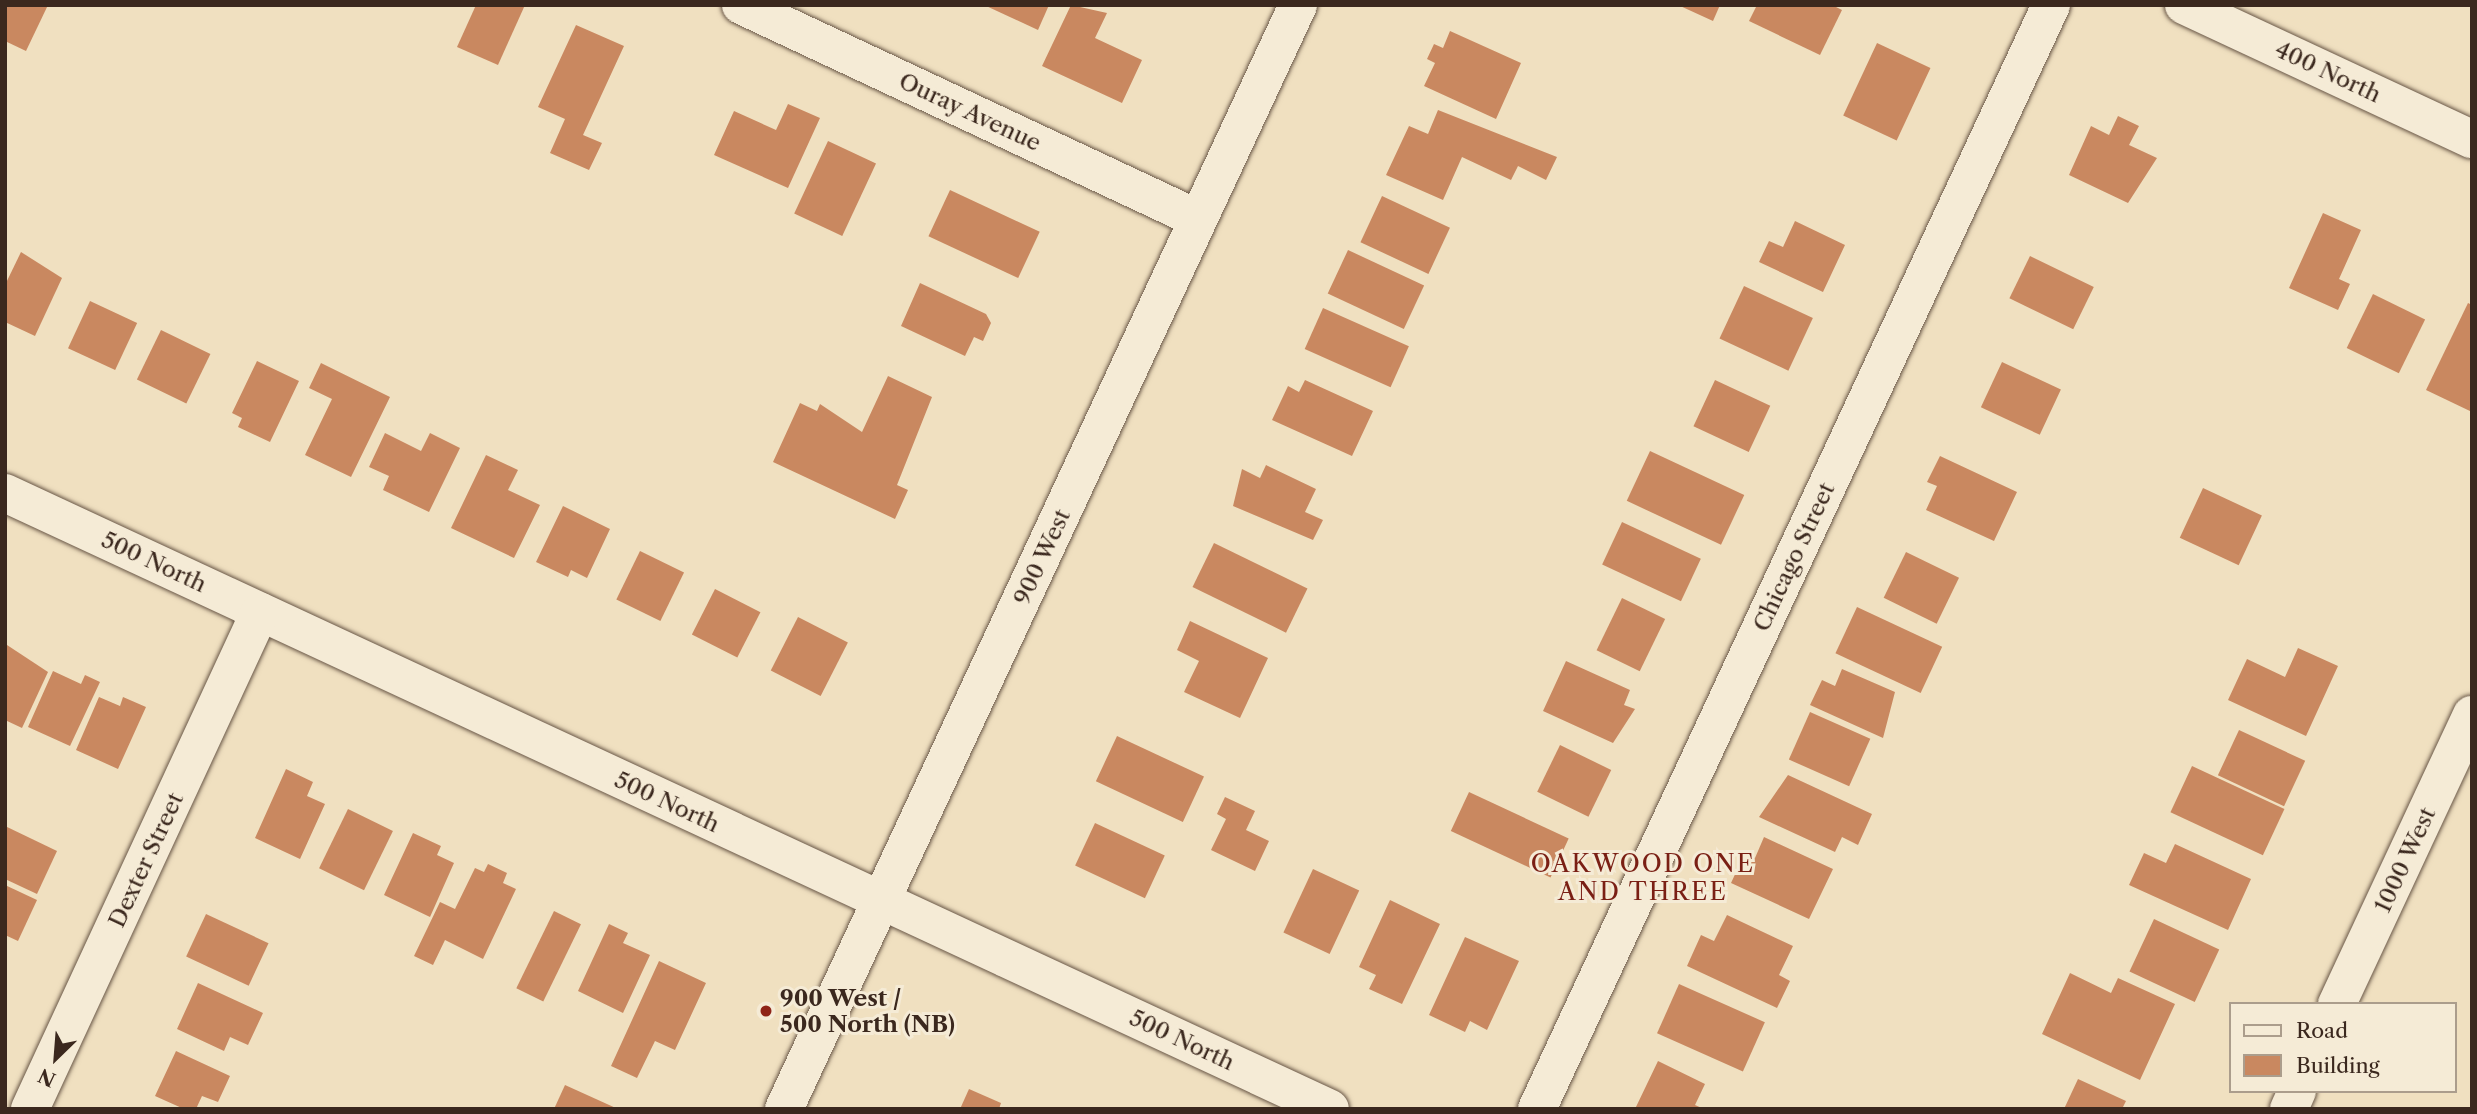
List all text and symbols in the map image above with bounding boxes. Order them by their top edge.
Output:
street label: 400 North [2271,36,2385,108]
street label: Ouray Avenue [894,67,1046,157]
street label: Chicago Street [1748,478,1840,636]
street label: 900 West [1008,505,1076,609]
street label: 500 North [97,526,211,598]
street label: 500 North [610,766,724,838]
street label: Dexter Street [103,788,189,932]
street label: 1000 West [2368,803,2442,917]
district label: OAKWOOD ONE AND THREE [1532,850,1754,906]
place label: 900 West / 500 North (NB) [780,984,955,1038]
legend [2228,1002,2456,1093]
marker: 900 West / 500 North (NB) [758,1003,774,1019]
street label: 500 North [1125,1004,1239,1076]
text: Road [2296,1018,2348,1043]
north arrow [21,1023,91,1093]
text: Building [2296,1053,2380,1078]
text: N [35,1064,59,1091]

